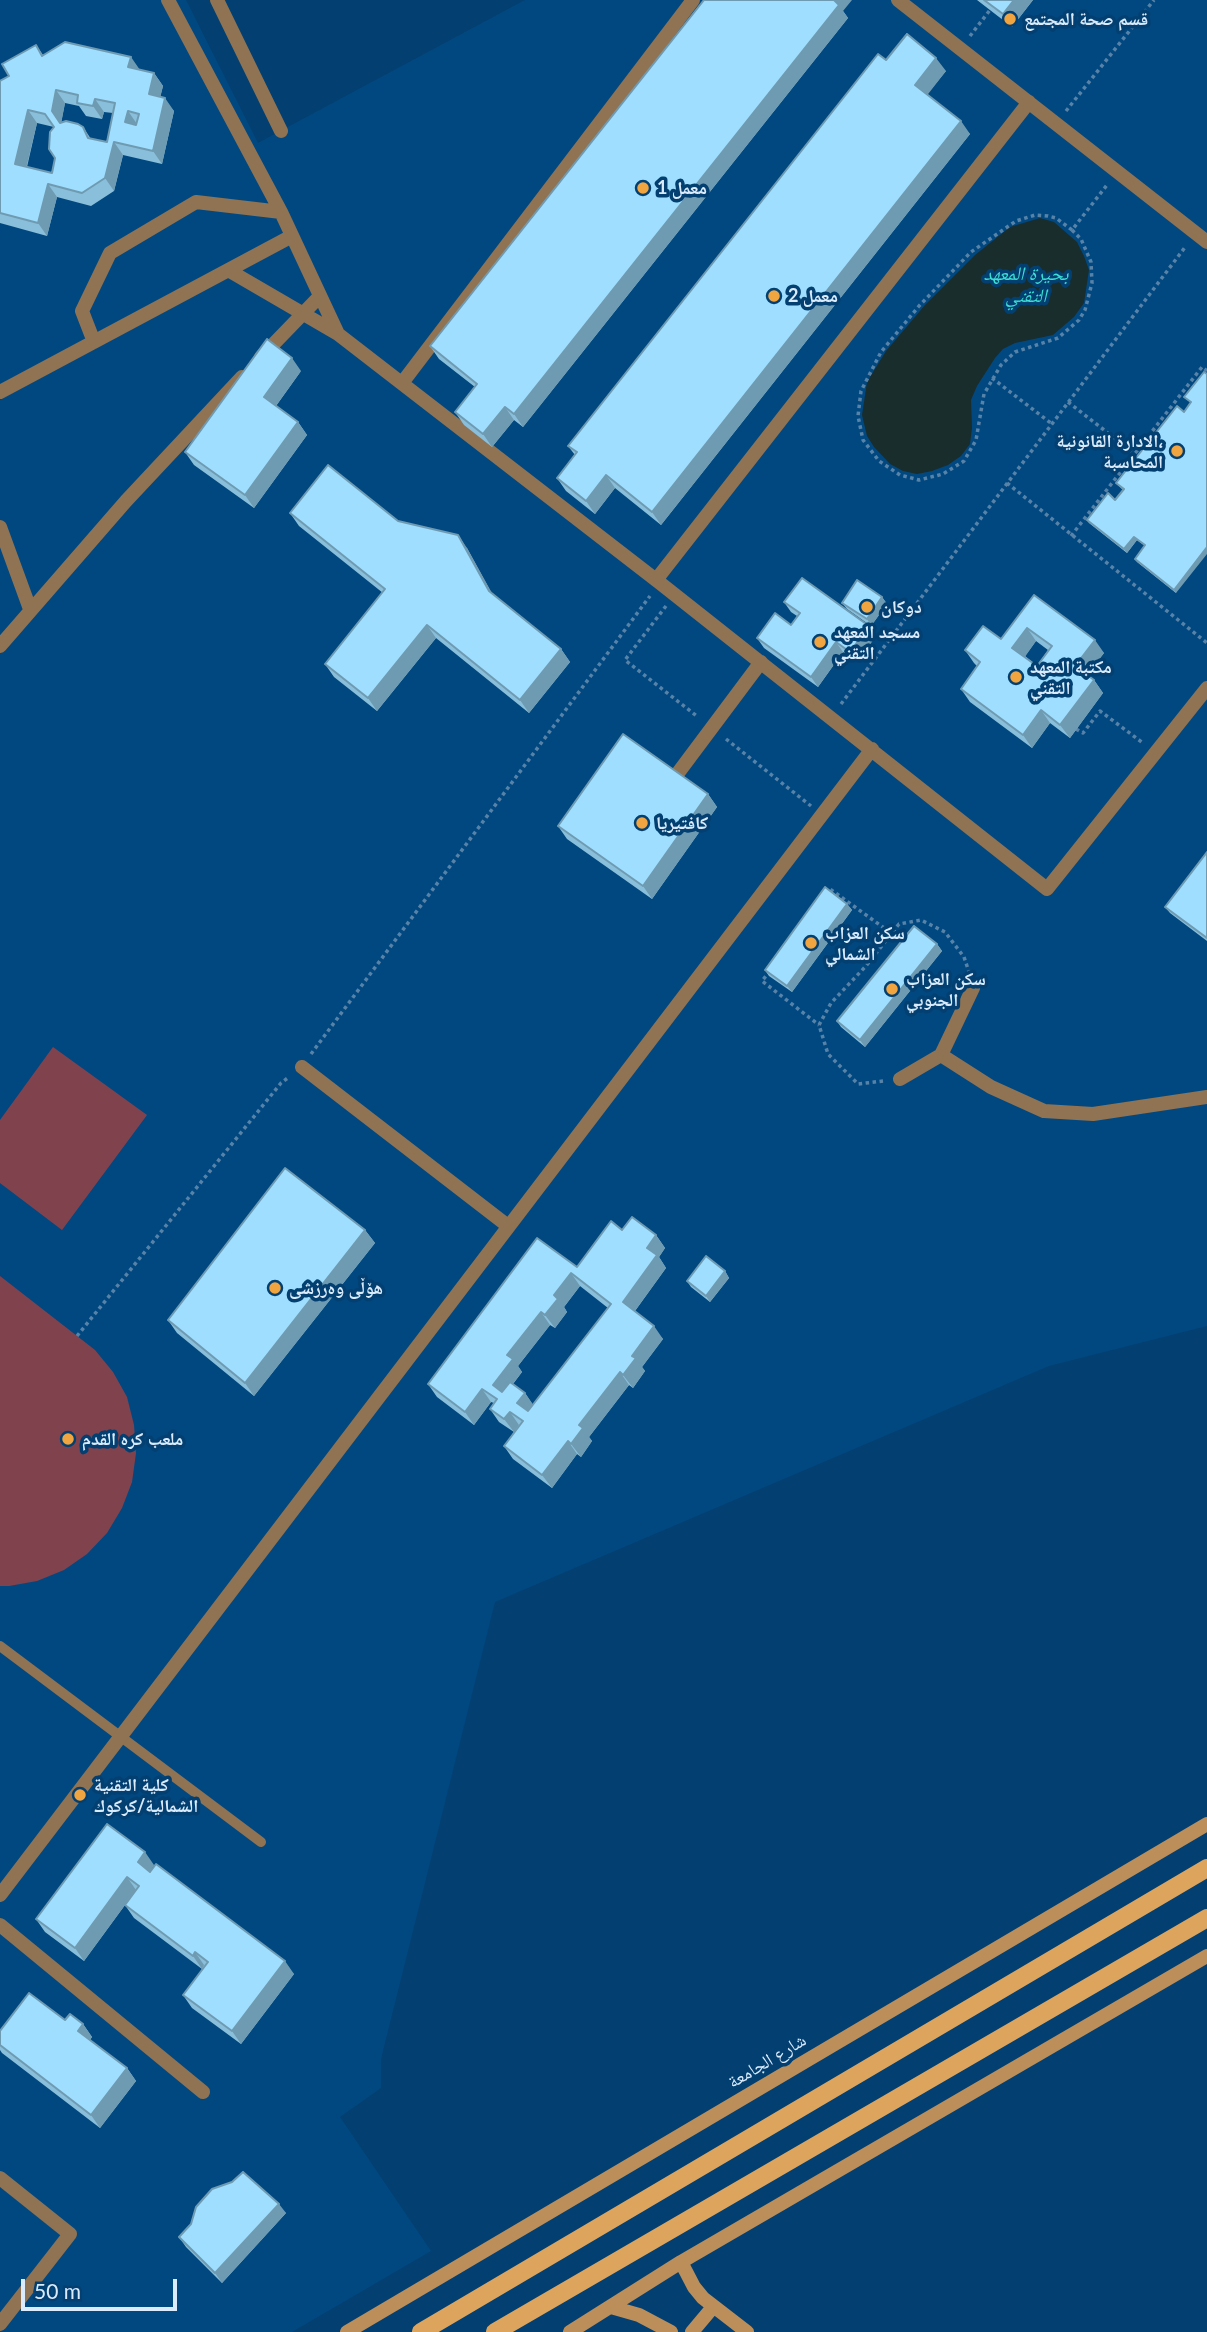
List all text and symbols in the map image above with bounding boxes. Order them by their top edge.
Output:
place label: قسم صحة المجتمع [1024,8,1148,30]
marker: قسم صحة المجتمع [1002,11,1018,27]
place label: معمل 1 [657,177,707,199]
marker: معمل 1 [635,180,651,196]
water label: بحيرة المعهد التقني [983,263,1069,307]
place label: معمل 2 [788,285,838,307]
marker: معمل 2 [766,288,782,304]
place label: الادارة القانونية، المحاسبة [1056,430,1163,472]
marker: الادارة القانونية، المحاسبة [1169,443,1185,459]
place label: دوکان [881,596,922,618]
marker: دوکان [859,599,875,615]
place label: مسجد المعهد التقني [834,621,920,664]
marker: مسجد المعهد التقني [812,634,828,650]
place label: مكتبة المعهد التقني [1030,656,1112,698]
marker: مكتبة المعهد التقني [1008,669,1024,685]
place label: کافتیریا [656,812,708,834]
marker: کافتیریا [634,815,650,831]
place label: سكن العزاب الشمالي [825,922,905,964]
marker: سكن العزاب الشمالي [803,935,819,951]
place label: سكن العزاب الجنوبي [906,968,986,1010]
marker: سكن العزاب الجنوبي [884,981,900,997]
place label: هۆڵی وەرزشی [289,1277,383,1299]
marker: هۆڵی وەرزشی [267,1280,283,1296]
place label: ملعب كره القدم [82,1428,183,1450]
marker: ملعب كره القدم [60,1431,76,1447]
place label: كلية التقنية الشمالية/كركوك [94,1774,198,1816]
marker: كلية التقنية الشمالية/كركوك [72,1787,88,1803]
street label: شارع الجامعة [724,2029,810,2093]
scale bar [24,2266,180,2310]
text: 50 m [34,2278,81,2303]

